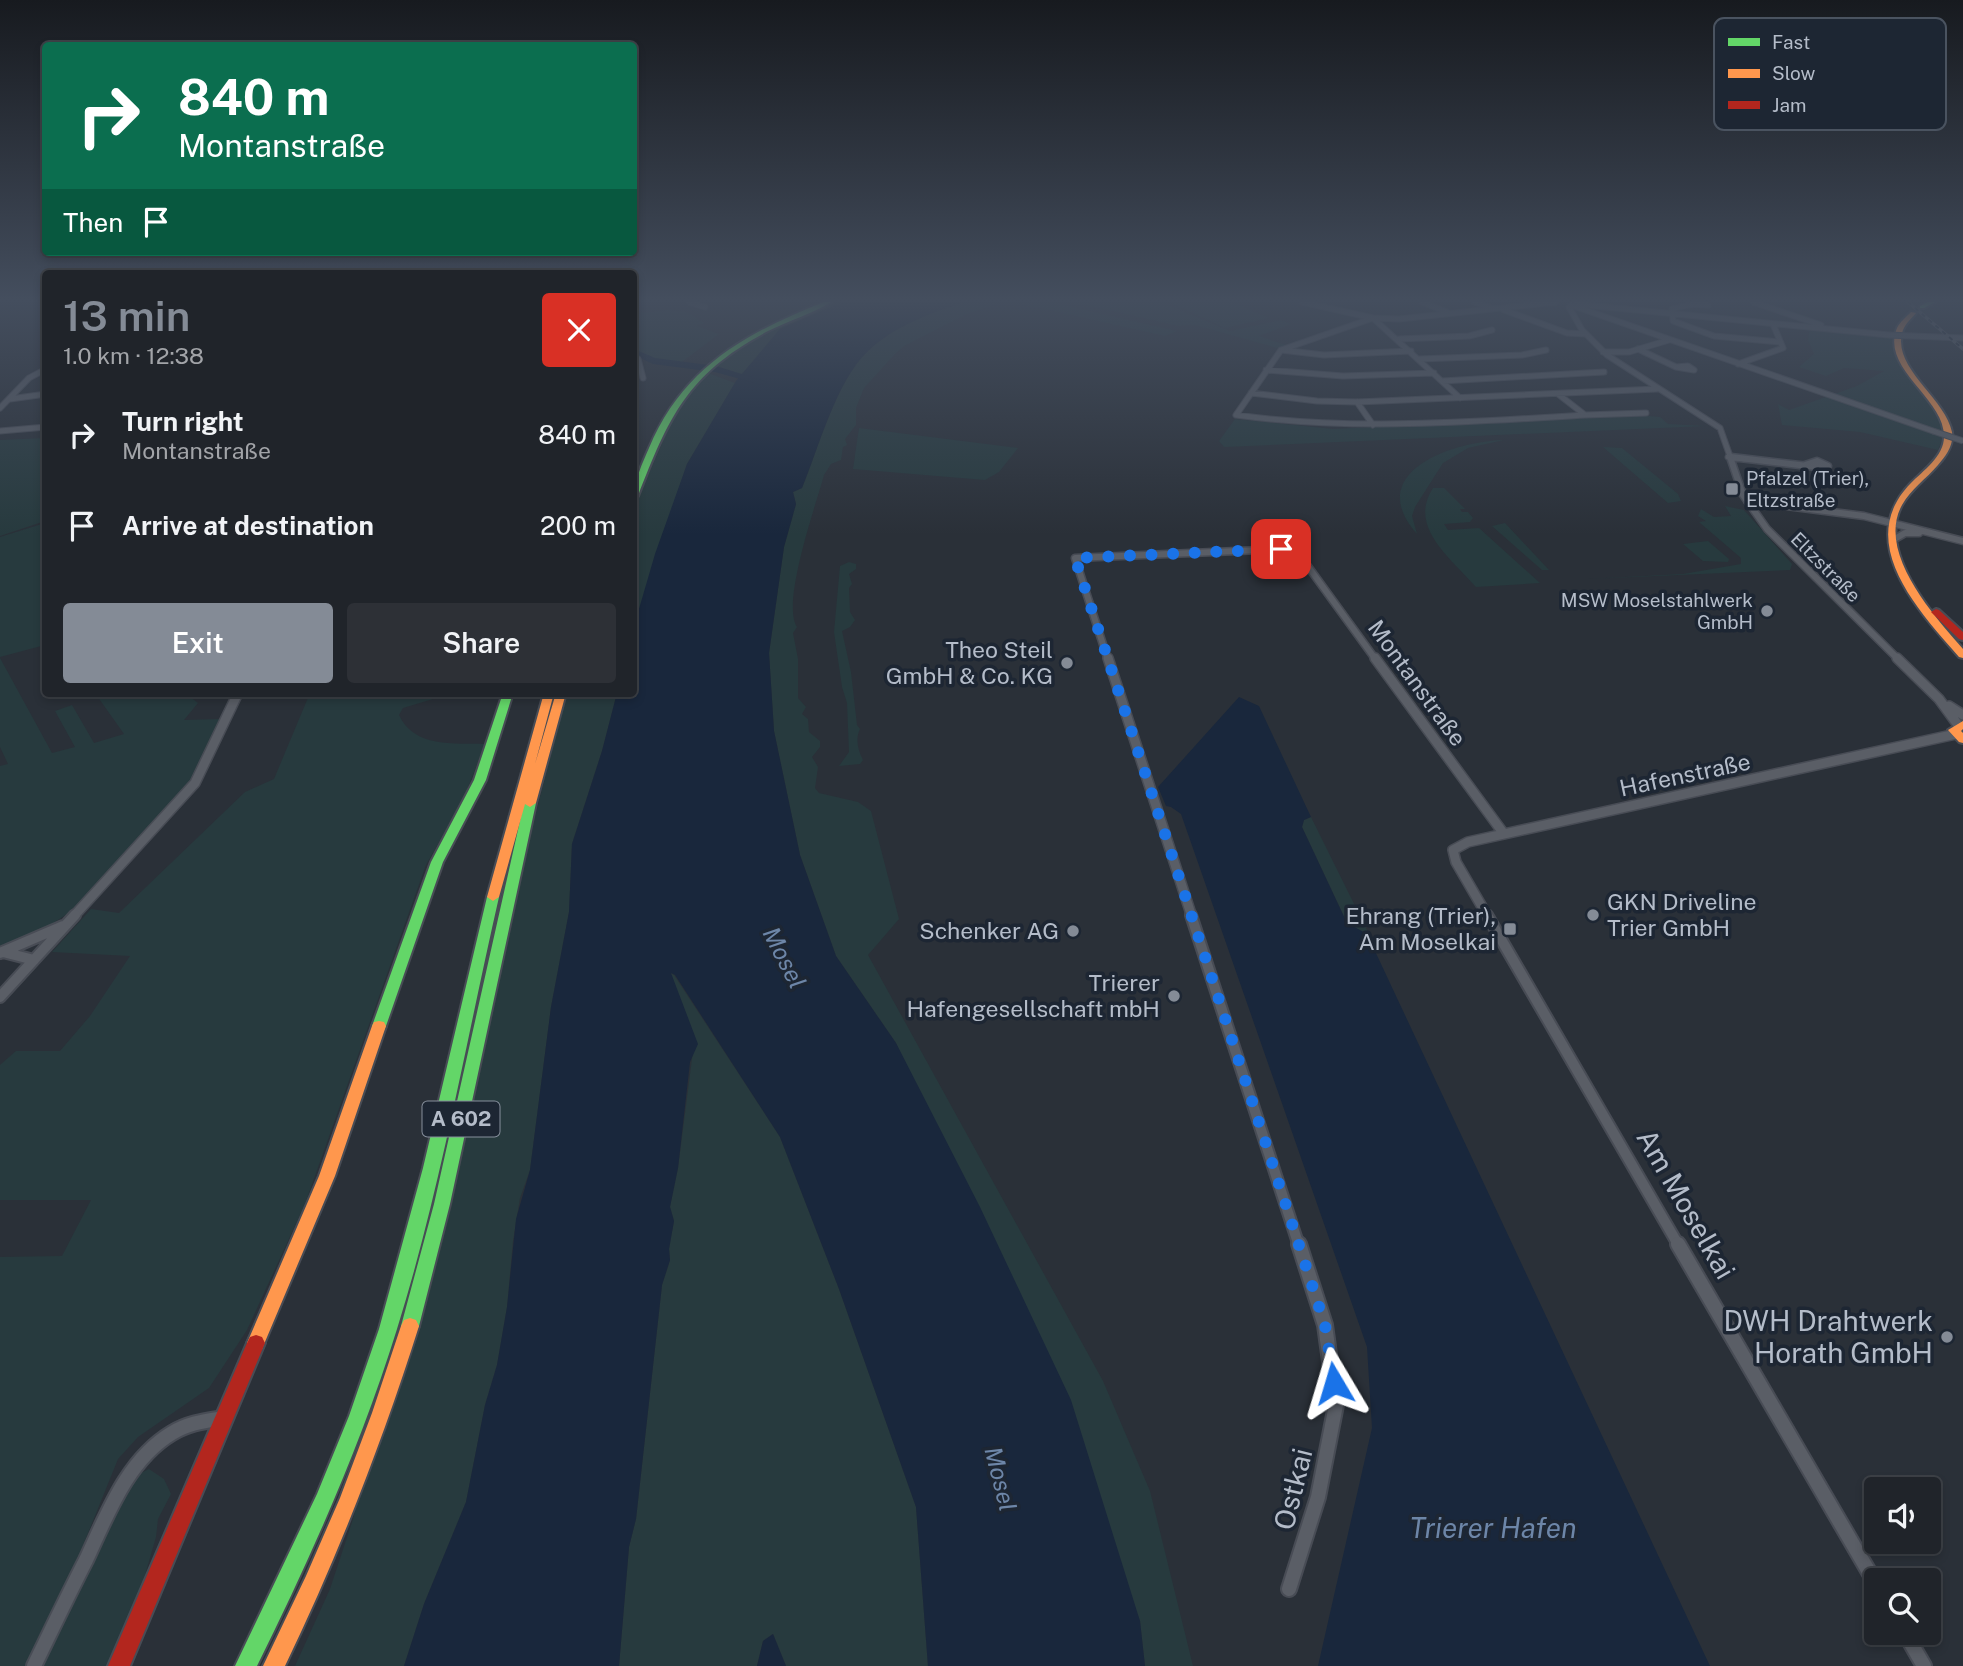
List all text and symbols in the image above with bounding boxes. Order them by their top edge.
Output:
legend [1714,18,1946,130]
text: Fast [1772,31,1810,53]
text: Slow [1772,62,1816,84]
text: 840 m [178,68,329,126]
icon: right [63,70,154,161]
text: Jam [1772,94,1806,116]
text: Montanstraße [178,127,385,164]
icon: arrive [137,203,175,241]
text: Then [63,207,123,238]
text: 13 min [63,291,190,340]
button: close [542,293,616,367]
text: 1.0 km · 12:38 [63,342,204,369]
text: Turn right [122,406,244,437]
icon: right [63,416,101,454]
text: 840 m [538,419,616,450]
text: Montanstraße [122,437,271,464]
place label: Pfalzel (Trier), Eltzstraße [1746,467,1869,511]
marker: Pfalzel (Trier), Eltzstraße [1724,481,1740,497]
icon: arrive [63,507,101,545]
text: Arrive at destination [122,510,374,541]
text: 200 m [540,510,616,541]
pin [1251,519,1311,579]
street label: Eltzstraße [1787,528,1865,606]
icon: arrive [1262,530,1300,568]
place label: MSW Moselstahlwerk GmbH [1561,589,1753,633]
button: Exit [63,603,333,683]
button: Share [347,603,616,683]
marker: MSW Moselstahlwerk GmbH [1759,603,1775,619]
street label: Montanstraße [1363,615,1472,751]
place label: Theo Steil GmbH & Co. KG [886,636,1053,689]
marker: Theo Steil GmbH & Co. KG [1059,655,1075,671]
street label: Hafenstraße [1617,747,1753,802]
place label: GKN Driveline Trier GmbH [1607,888,1757,941]
place label: Ehrang (Trier), Am Moselkai [1345,902,1496,955]
marker: GKN Driveline Trier GmbH [1585,907,1601,923]
place label: Schenker AG [919,917,1059,944]
marker: Ehrang (Trier), Am Moselkai [1502,921,1518,937]
water label: Mosel [758,922,812,993]
marker: Schenker AG [1065,923,1081,939]
place label: Trierer Hafengesellschaft mbH [906,969,1160,1022]
marker: Trierer Hafengesellschaft mbH [1166,988,1182,1004]
road number: A 602 [422,1102,500,1136]
street label: Am Moselkai [1630,1123,1743,1284]
place label: DWH Drahtwerk Horath GmbH [1723,1304,1933,1369]
marker: DWH Drahtwerk Horath GmbH [1939,1329,1955,1345]
position arrow [1297,1346,1371,1420]
water label: Mosel [980,1444,1022,1514]
street label: Ostkai [1266,1445,1319,1533]
map controls [1864,1477,1941,1645]
button: sound [1864,1477,1941,1554]
water label: Trierer Hafen [1410,1511,1576,1544]
button: search [1864,1568,1941,1645]

